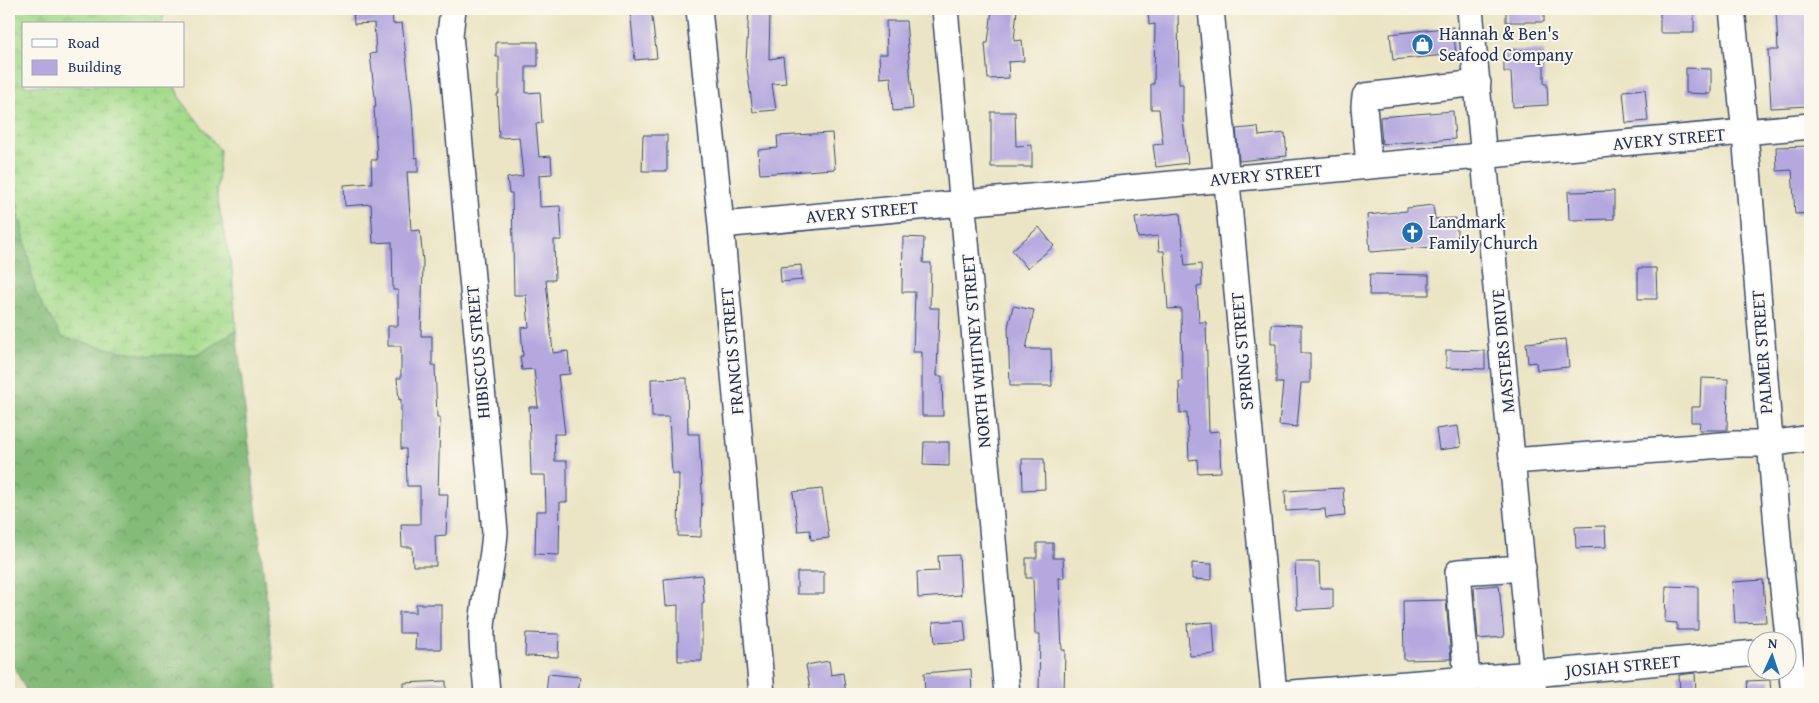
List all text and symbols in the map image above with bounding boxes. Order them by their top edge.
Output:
place label: Hannah & Ben's Seafood Company [1439,20,1573,68]
legend [22,22,185,88]
text: Road [68,32,99,53]
shop icon: Hannah & Ben's Seafood Company [1411,32,1435,56]
text: Building [68,56,122,77]
street label: AVERY STREET [1611,120,1726,157]
street label: AVERY STREET [1208,156,1323,193]
street label: AVERY STREET [804,193,919,230]
place label: Landmark Family Church [1429,208,1538,256]
church icon: Landmark Family Church [1401,220,1425,244]
street label: NORTH WHITNEY STREET [954,253,997,449]
street label: HIBISCUS STREET [458,284,497,420]
street label: FRANCIS STREET [712,286,751,416]
street label: MASTERS DRIVE [1484,288,1521,414]
street label: PALMER STREET [1744,289,1779,415]
street label: SPRING STREET [1223,291,1260,411]
north arrow [1746,630,1796,680]
text: N [1767,633,1779,653]
street label: JOSIAH STREET [1562,647,1682,684]

